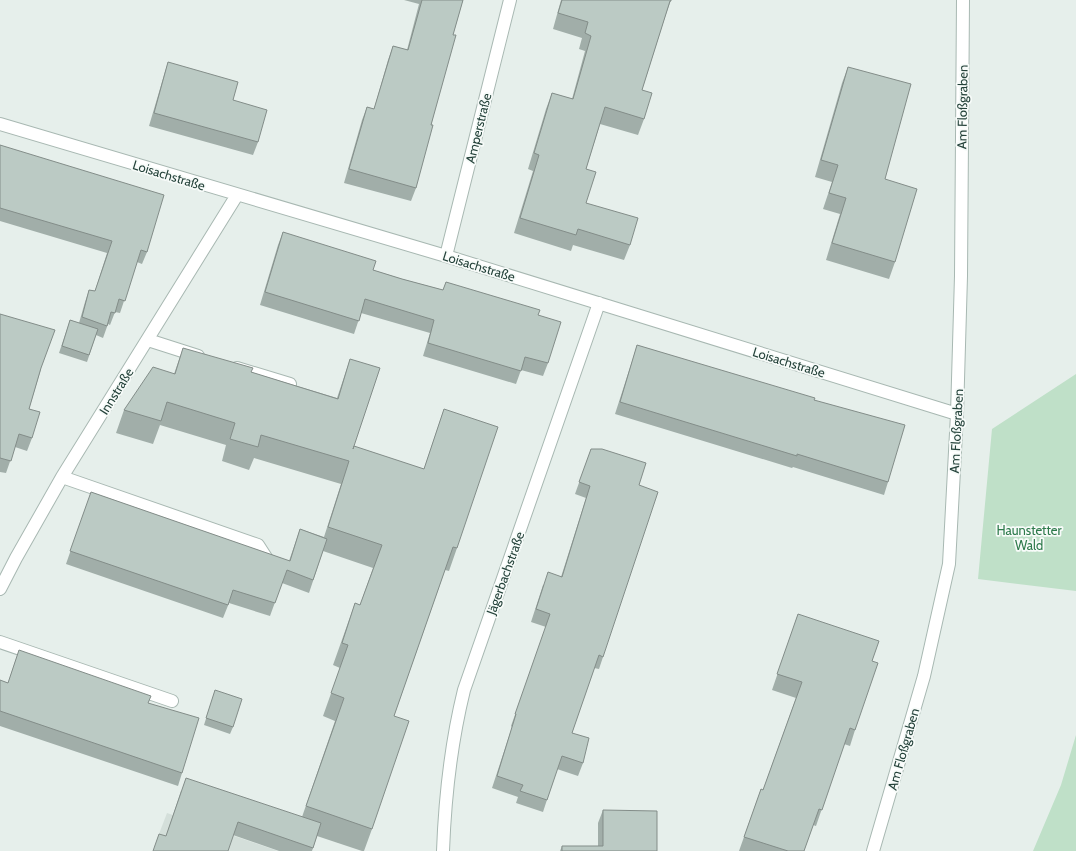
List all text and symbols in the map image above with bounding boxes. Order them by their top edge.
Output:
street label: Am Floßgraben [953,65,971,149]
street label: Amperstraße [462,91,494,165]
street label: Loisachstraße [131,156,208,194]
street label: Loisachstraße [441,247,518,285]
street label: Loisachstraße [751,343,828,381]
street label: Innstraße [95,364,137,417]
street label: Am Floßgraben [946,388,966,474]
park label: Haunstetter Wald [996,522,1062,553]
street label: Jägerbachstraße [482,529,528,618]
street label: Am Floßgraben [884,706,922,792]

